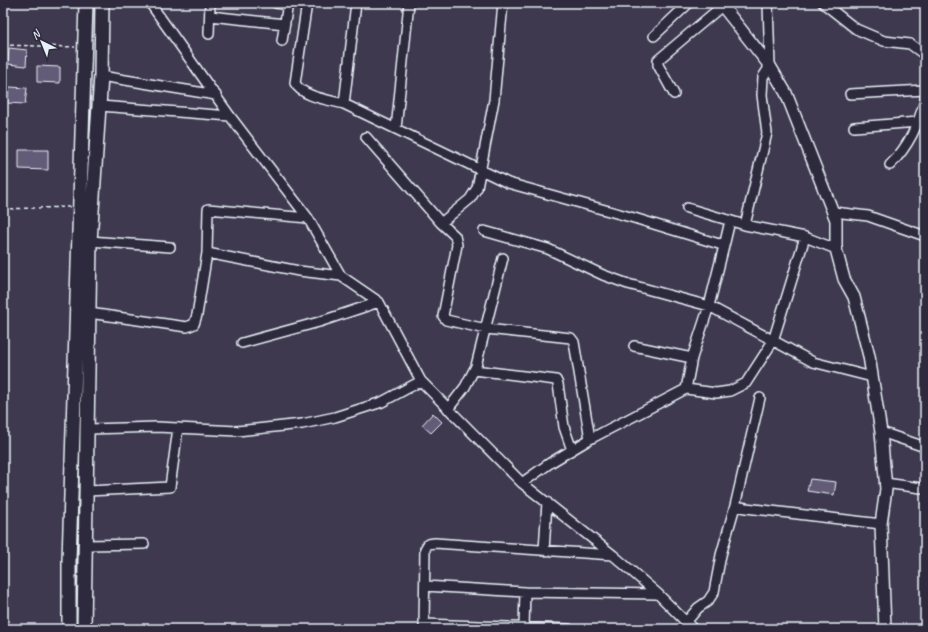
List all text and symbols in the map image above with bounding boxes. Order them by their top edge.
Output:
north arrow [22,22,62,62]
text: N [28,26,44,42]

